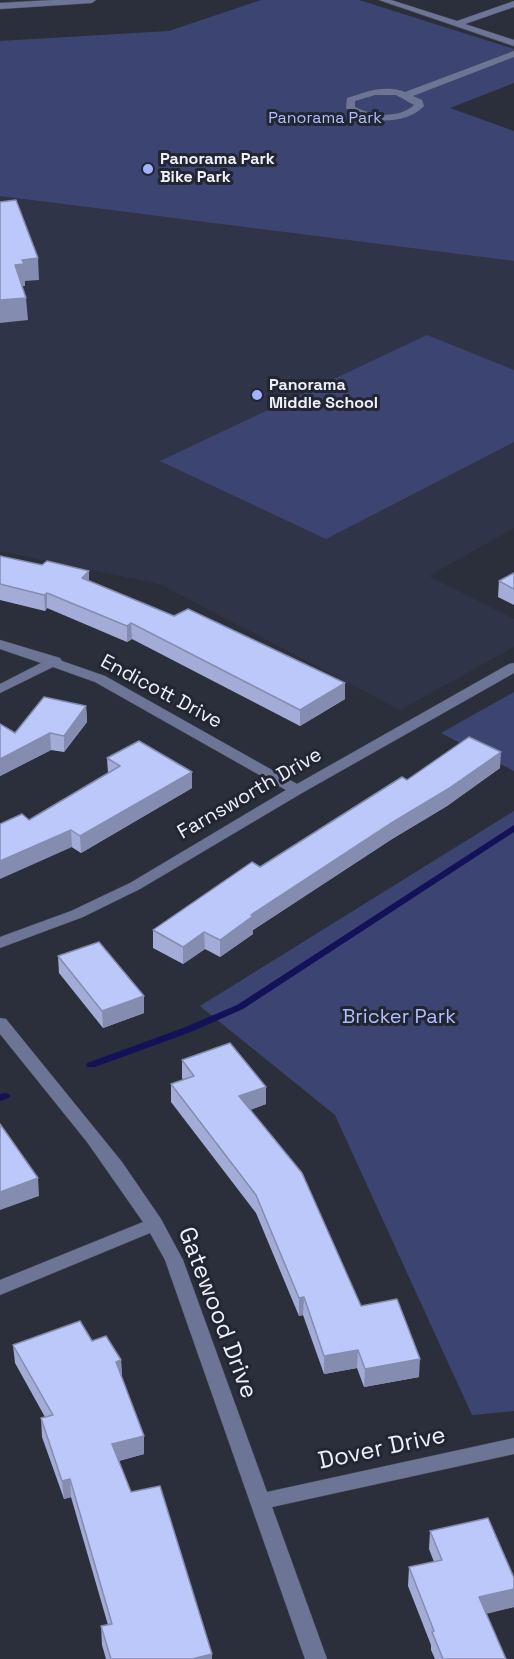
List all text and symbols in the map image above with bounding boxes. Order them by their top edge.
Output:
park label: Panorama Park [268,109,382,129]
place label: Panorama Park Bike Park [160,150,275,188]
marker: Panorama Park Bike Park [141,162,155,176]
place label: Panorama Middle School [269,376,378,414]
marker: Panorama Middle School [250,388,264,402]
street label: Endicott Drive [96,650,226,734]
street label: Farnsworth Drive [174,743,326,845]
park label: Bricker Park [342,1006,456,1030]
street label: Gatewood Drive [171,1223,263,1403]
street label: Dover Drive [316,1421,448,1477]

